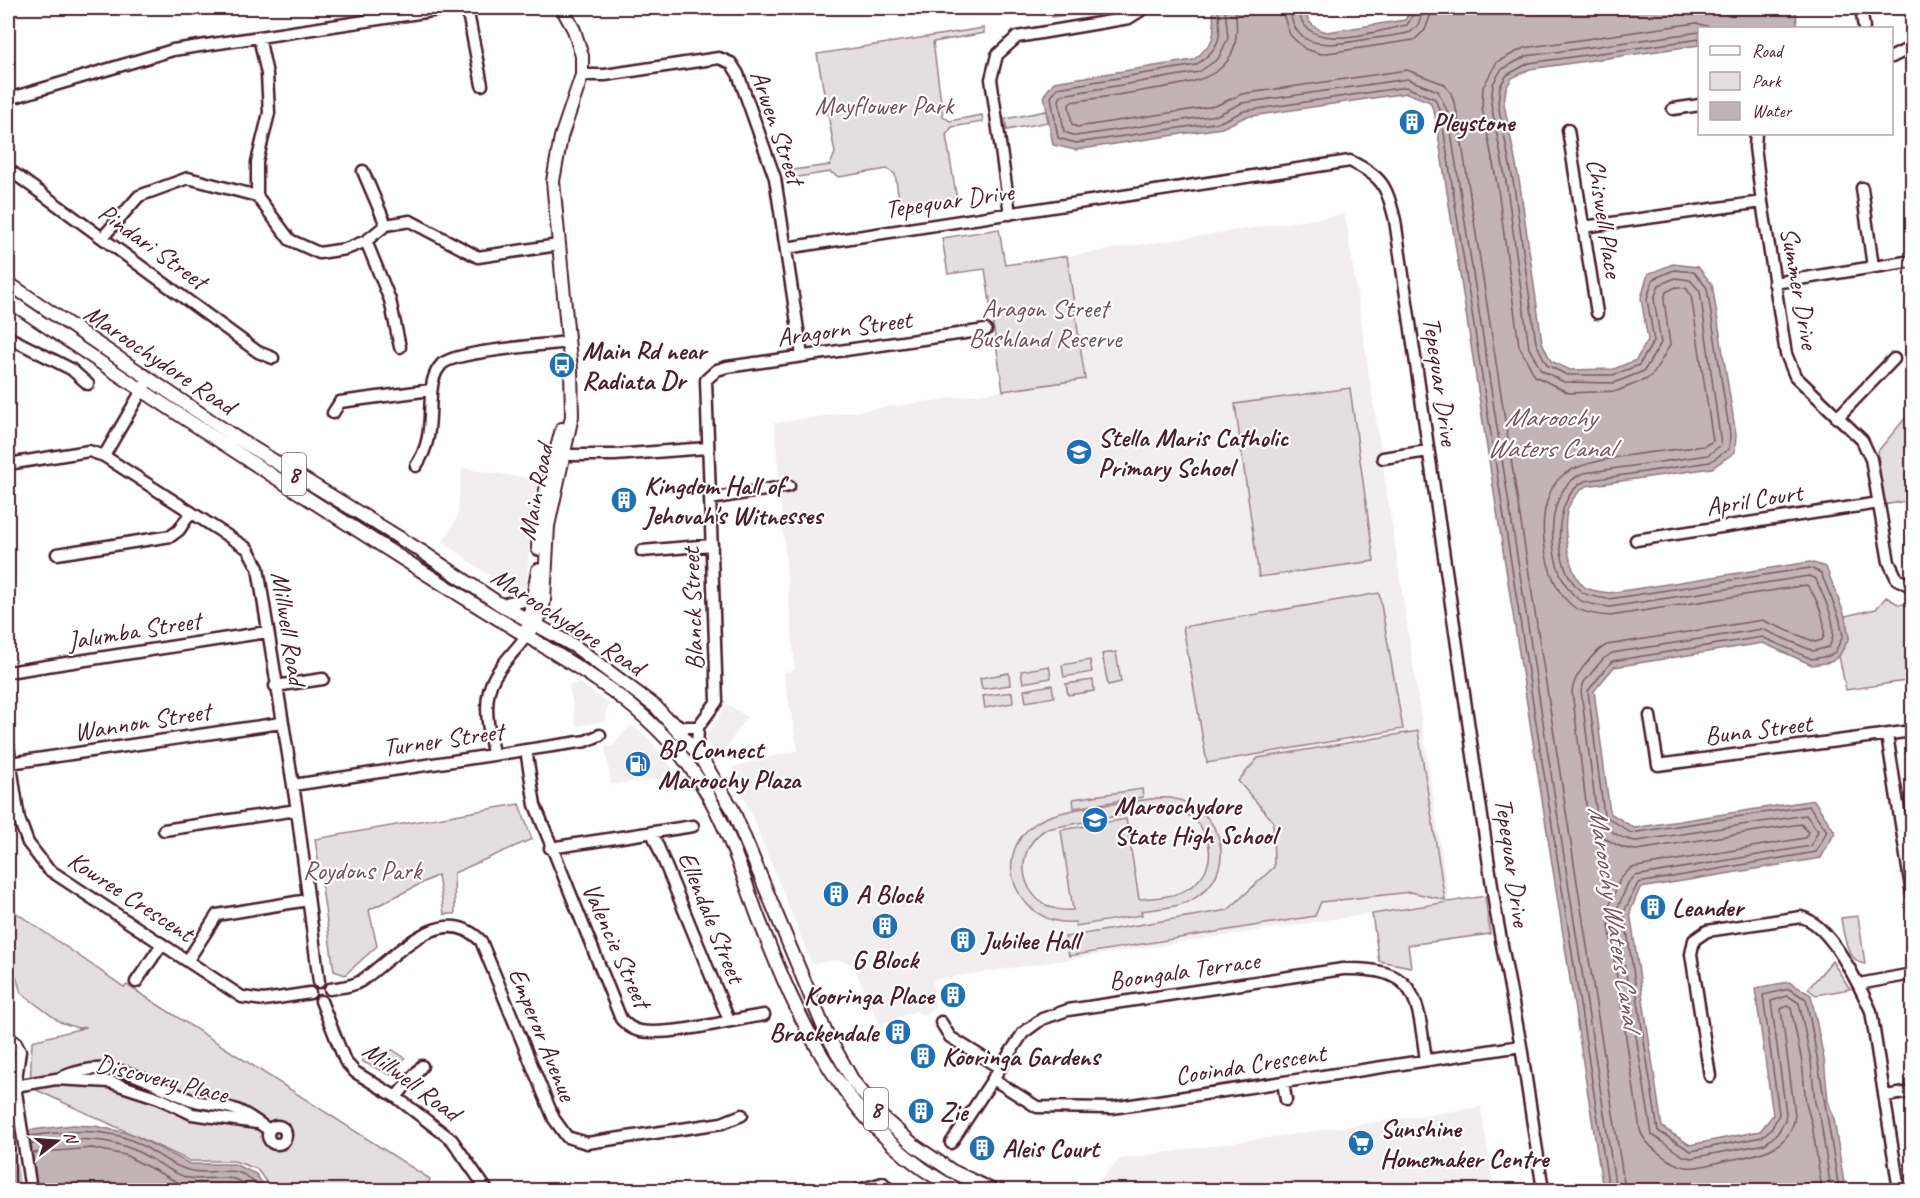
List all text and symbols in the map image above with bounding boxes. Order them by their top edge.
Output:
legend [1698,27,1893,135]
text: Road [1752,40,1785,62]
street label: Arwen Street [743,66,814,192]
text: Park [1752,70,1782,92]
park label: Mayflower Park [815,89,955,122]
text: Water [1752,100,1793,122]
place label: Pleystone [1432,106,1517,139]
building icon: Pleystone [1397,107,1427,137]
street label: Chiswell Place [1579,156,1631,282]
street label: Tepequar Drive [883,175,1017,226]
street label: Pindari Street [92,196,216,299]
street label: Summer Drive [1773,225,1827,354]
park label: Aragon Street Bushland Reserve [969,292,1123,355]
street label: Maroochydore Road [78,297,245,424]
street label: Aragorn Street [775,302,916,354]
street label: Tepequar Drive [1415,315,1466,449]
place label: Main Rd near Radiata Dr [582,334,709,397]
bus stop icon: Main Rd near Radiata Dr [547,350,577,380]
water label: Maroochy Waters Canal [1487,400,1622,465]
place label: Stella Maris Catholic Primary School [1098,421,1289,484]
school or university icon: Stella Maris Catholic Primary School [1064,437,1094,467]
street label: Main Road [510,438,562,543]
road number: 8 [282,453,306,495]
place label: Kingdom Hall of Jehovah's Witnesses [642,469,825,532]
street label: April Court [1704,475,1807,523]
building icon: Kingdom Hall of Jehovah's Witnesses [609,485,639,515]
street label: Blanck Street [674,545,711,671]
street label: Maroochydore Road [485,560,653,685]
street label: Millwell Road [263,569,314,691]
street label: Jalumba Street [63,603,206,658]
street label: Wannon Street [72,694,216,749]
street label: Buna Street [1703,706,1816,752]
street label: Turner Street [381,714,509,764]
place label: BP Connect Maroochy Plaza [658,733,803,796]
fuel station icon: BP Connect Maroochy Plaza [623,749,653,779]
place label: Maroochydore State High School [1114,789,1282,852]
street label: Tepequar Drive [1487,796,1538,930]
water label: Maroochy Waters Canal [1581,804,1651,1039]
school or university icon: Maroochydore State High School [1080,805,1110,835]
street label: Kowree Crescent [62,844,202,951]
street label: Ellendale Street [670,847,754,990]
park label: Roydons Park [303,854,424,887]
street label: Valencie Street [574,878,660,1016]
place label: A Block [856,878,925,911]
building icon: A Block [821,879,851,909]
place label: Leander [1672,891,1745,924]
building icon: Leander [1638,892,1668,922]
building icon: G Block [870,911,900,941]
place label: Jubilee Hall [980,924,1084,957]
building icon: Jubilee Hall [948,925,978,955]
place label: G Block [852,943,920,976]
street label: Boongala Terrace [1107,943,1264,997]
street label: Emperor Avenue [501,963,585,1107]
place label: Kooringa Place [804,979,936,1012]
building icon: Kooringa Place [938,980,968,1010]
place label: Brackendale [769,1016,880,1049]
building icon: Brackendale [883,1017,913,1047]
street label: Millwell Road [356,1034,470,1131]
street label: Cooinda Crescent [1172,1036,1330,1093]
place label: Kooringa Gardens [942,1040,1102,1073]
building icon: Kooringa Gardens [908,1041,938,1071]
street label: Discovery Place [93,1046,233,1111]
road number: 8 [864,1088,888,1130]
place label: Zie [940,1095,970,1128]
building icon: Zie [906,1096,936,1126]
north arrow [27,1111,87,1171]
place label: Sunshine Homemaker Centre [1380,1112,1551,1175]
supermarket icon: Sunshine Homemaker Centre [1346,1128,1376,1158]
text: N [59,1129,82,1148]
place label: Aleis Court [1002,1132,1101,1165]
building icon: Aleis Court [967,1133,997,1163]

